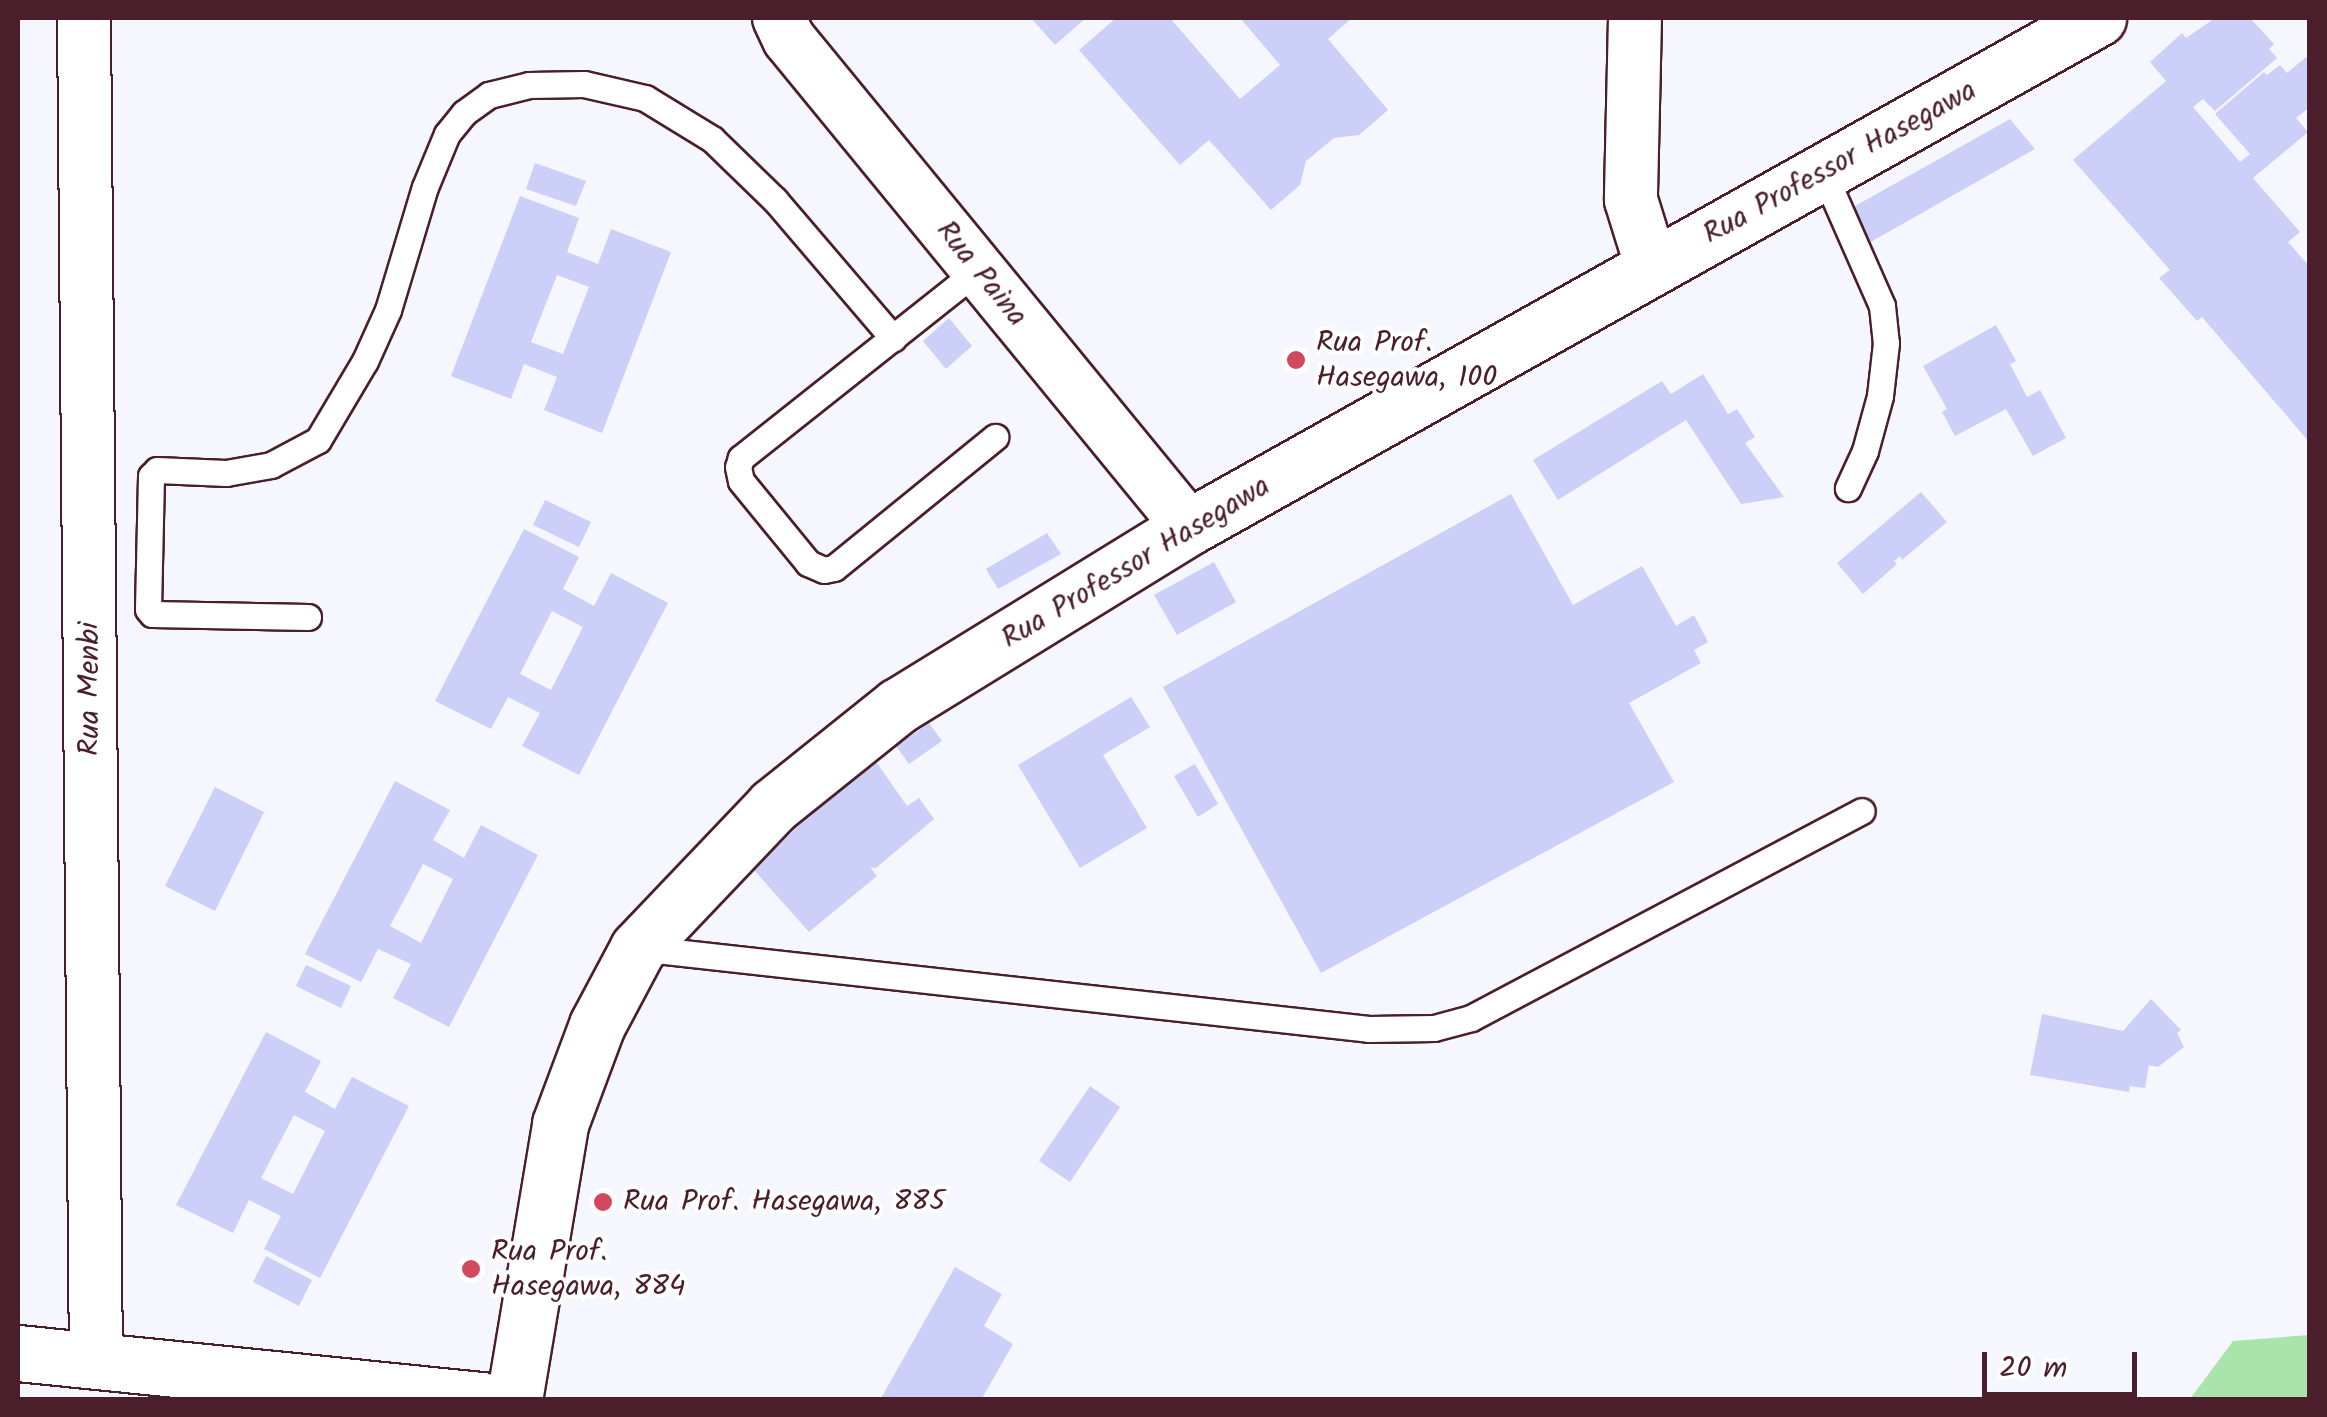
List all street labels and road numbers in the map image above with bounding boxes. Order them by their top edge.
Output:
street label: Rua Professor Hasegawa [1697,73,1983,253]
street label: Rua Paina [927,214,1035,334]
street label: Rua Professor Hasegawa [995,469,1277,657]
street label: Rua Menbi [72,622,108,756]

